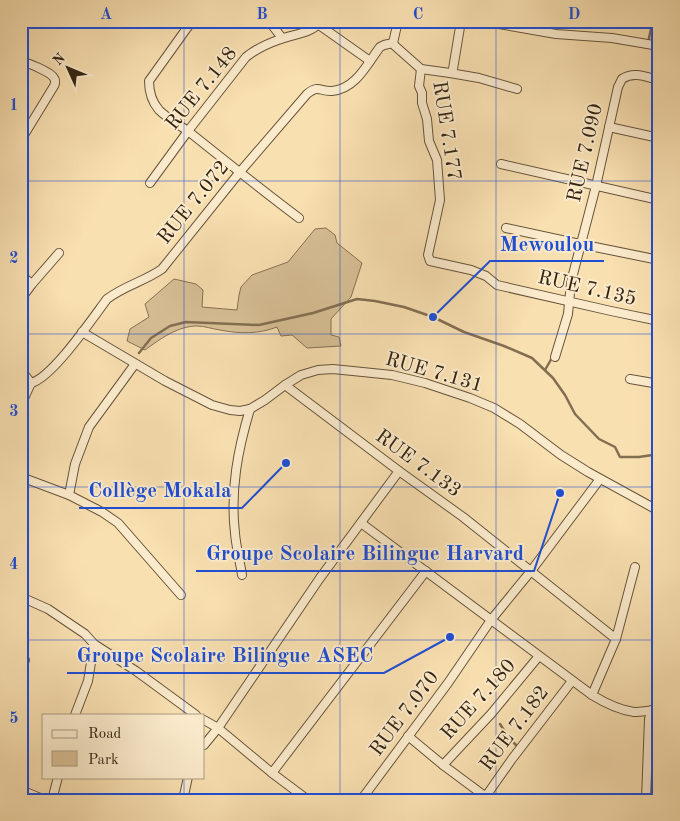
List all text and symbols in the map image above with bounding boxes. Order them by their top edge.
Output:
text: A [100,7,112,23]
text: B [256,7,268,23]
text: C [413,7,423,23]
text: D [568,7,580,23]
north arrow [42,42,92,92]
street label: RUE 7.148 [163,44,241,134]
text: N [51,51,68,68]
street label: RUE 7.177 [428,80,464,182]
text: 1 [9,98,19,114]
street label: RUE 7.090 [565,102,607,204]
street label: RUE 7.072 [155,158,233,248]
callout: Mewoulou [490,225,604,261]
text: Mewoulou [500,235,594,256]
text: 2 [9,251,19,267]
street label: RUE 7.135 [536,268,638,310]
street label: RUE 7.131 [383,350,485,396]
text: 3 [9,404,19,420]
street label: RUE 7.133 [371,426,465,502]
callout: Collège Mokala [79,472,242,508]
text: Collège Mokala [88,481,232,502]
callout: Groupe Scolaire Bilingue Harvard [196,535,534,571]
text: Groupe Scolaire Bilingue Harvard [206,544,524,565]
text: 4 [9,557,19,573]
callout: Groupe Scolaire Bilingue ASEC [67,637,384,673]
text: Groupe Scolaire Bilingue ASEC [77,646,373,667]
street label: RUE 7.180 [438,656,520,744]
street label: RUE 7.070 [367,668,443,760]
street label: RUE 7.182 [477,683,553,775]
text: 5 [9,711,19,727]
legend [42,714,205,778]
text: Road [88,727,122,742]
text: Park [88,753,119,768]

